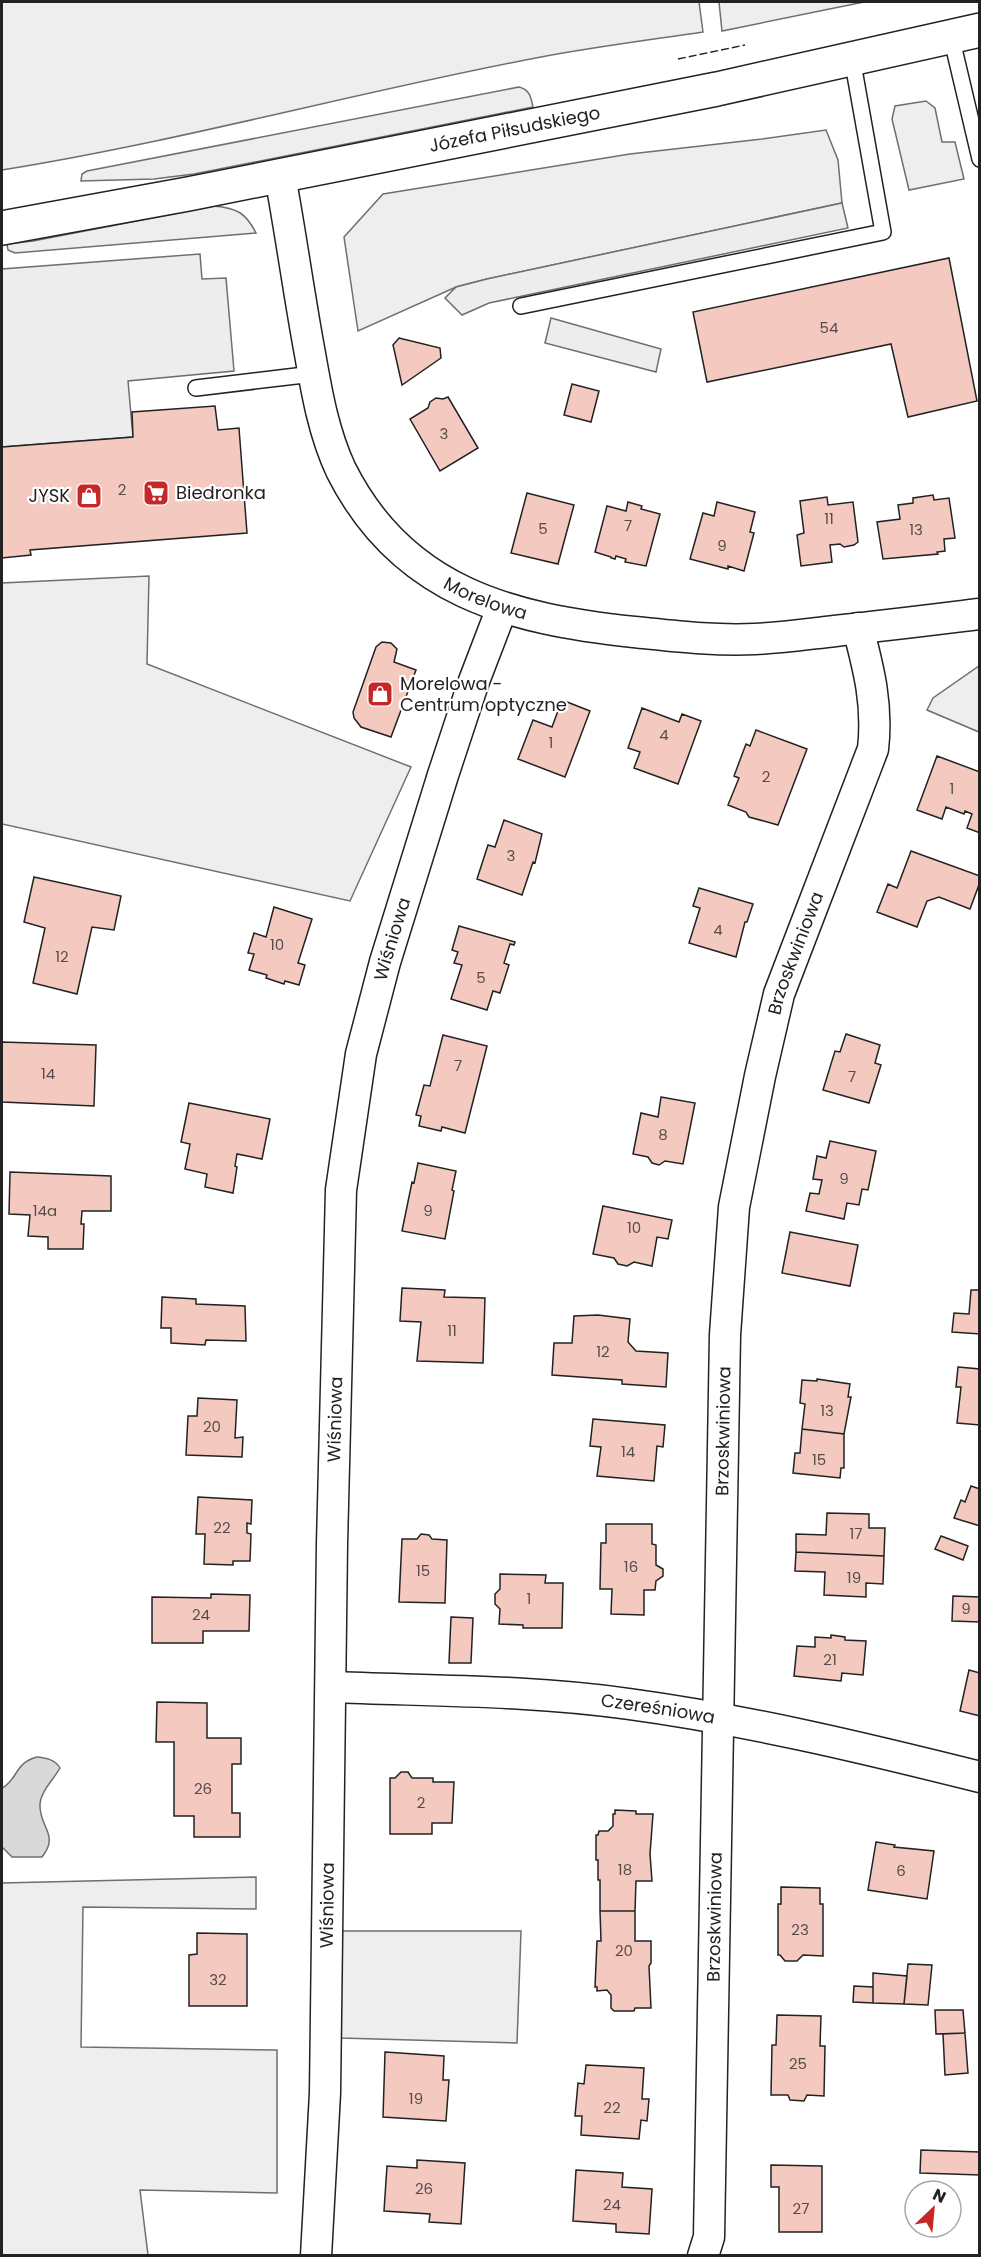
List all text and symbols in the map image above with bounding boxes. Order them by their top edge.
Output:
street label: Józefa Piłsudskiego [427,100,602,158]
house number: 54 [820,317,838,338]
house number: 3 [440,423,448,444]
supermarket icon: Biedronka [141,478,171,508]
house number: 2 [118,479,126,500]
place label: Biedronka [176,480,266,505]
shop icon: JYSK [74,481,104,511]
place label: JYSK [29,483,70,508]
house number: 11 [824,508,834,529]
house number: 7 [624,515,632,536]
house number: 5 [538,518,548,539]
house number: 13 [909,519,923,540]
house number: 9 [717,535,727,556]
street label: Morelowa [439,571,530,626]
place label: Morelowa - Centrum optyczne [400,671,567,717]
shop icon: Morelowa - Centrum optyczne [365,679,395,709]
house number: 4 [659,724,669,745]
house number: 1 [549,732,553,753]
house number: 2 [762,766,770,787]
house number: 1 [950,778,954,799]
house number: 3 [507,845,515,866]
street label: Brzoskwiniowa [762,888,829,1017]
street label: Wiśniowa [368,894,416,983]
house number: 4 [713,919,723,940]
house number: 10 [270,934,284,955]
house number: 12 [55,946,69,967]
house number: 5 [476,967,486,988]
house number: 7 [454,1055,462,1076]
house number: 14 [41,1063,55,1084]
house number: 7 [848,1066,856,1087]
house number: 8 [658,1124,668,1145]
house number: 9 [839,1168,849,1189]
house number: 14a [33,1200,57,1221]
house number: 9 [423,1200,433,1221]
house number: 10 [627,1217,641,1238]
house number: 11 [447,1320,457,1341]
house number: 12 [596,1341,610,1362]
street label: Brzoskwiniowa [709,1366,736,1496]
street label: Wiśniowa [321,1376,348,1463]
house number: 13 [820,1400,834,1421]
house number: 20 [203,1416,221,1437]
house number: 14 [621,1441,635,1462]
house number: 15 [812,1449,826,1470]
house number: 22 [213,1517,231,1538]
house number: 17 [850,1523,863,1544]
house number: 16 [624,1556,638,1577]
house number: 15 [416,1560,430,1581]
house number: 19 [847,1567,861,1588]
house number: 1 [527,1588,531,1609]
house number: 9 [961,1598,971,1619]
house number: 24 [192,1604,210,1625]
house number: 21 [823,1649,837,1670]
street label: Czereśniowa [600,1688,717,1729]
house number: 26 [194,1778,212,1799]
house number: 2 [417,1792,425,1813]
street label: Brzoskwiniowa [701,1852,728,1982]
house number: 18 [618,1859,632,1880]
house number: 6 [896,1860,906,1881]
street label: Wiśniowa [314,1862,340,1948]
house number: 23 [791,1919,809,1940]
house number: 20 [615,1940,633,1961]
house number: 32 [209,1969,227,1990]
house number: 25 [789,2053,807,2074]
house number: 19 [409,2088,423,2109]
house number: 22 [603,2097,621,2118]
house number: 26 [415,2178,433,2199]
north arrow [903,2179,963,2239]
text: N [929,2183,950,2209]
house number: 24 [603,2194,621,2215]
house number: 27 [793,2198,809,2219]

